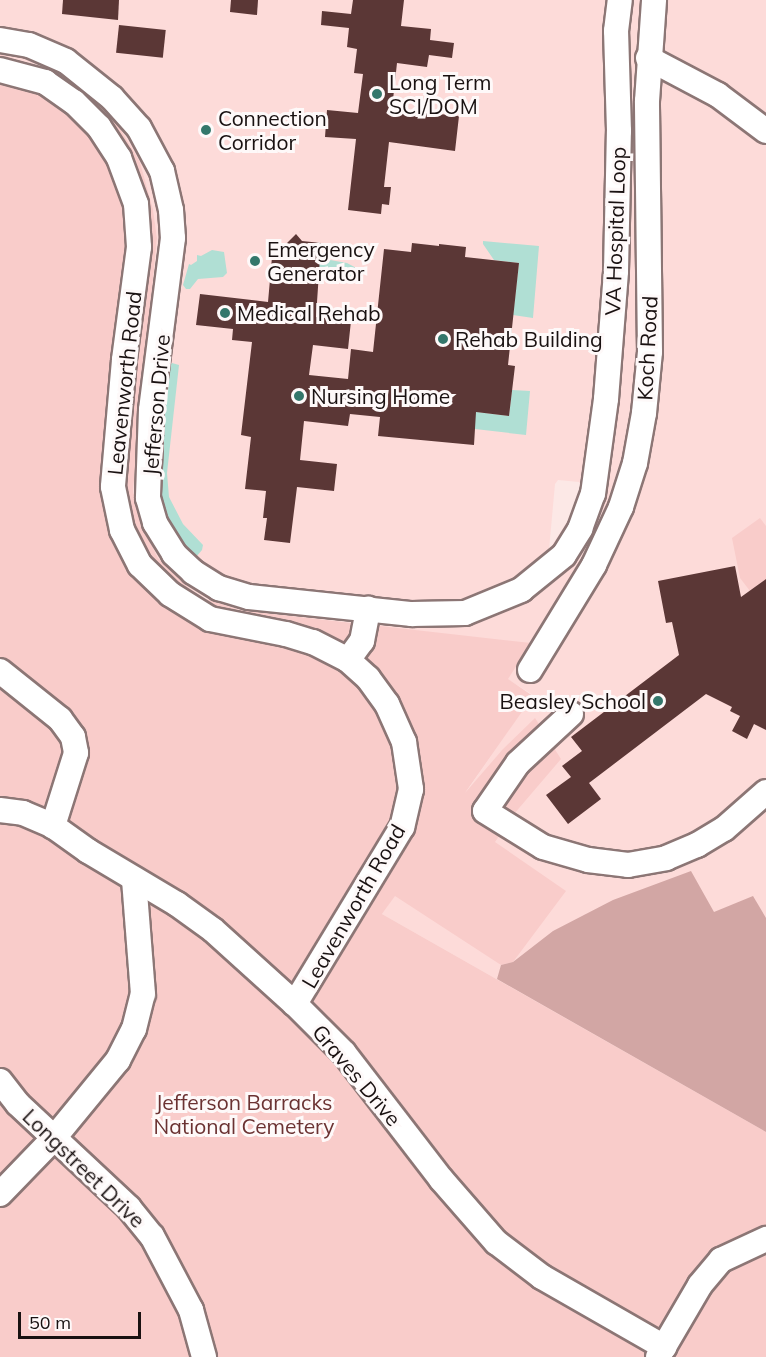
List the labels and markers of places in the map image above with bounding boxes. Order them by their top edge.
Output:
place label: Long Term SCI/DOM [389,69,491,119]
marker: Long Term SCI/DOM [370,87,384,101]
place label: Connection Corridor [218,105,327,155]
marker: Connection Corridor [199,123,213,137]
place label: Emergency Generator [267,236,375,286]
marker: Emergency Generator [248,254,262,268]
place label: Medical Rehab [237,300,381,326]
marker: Medical Rehab [218,306,232,320]
place label: Rehab Building [455,326,603,352]
marker: Rehab Building [436,332,450,346]
place label: Nursing Home [311,383,450,409]
marker: Nursing Home [292,389,306,403]
place label: Beasley School [500,688,646,714]
marker: Beasley School [651,694,665,708]

